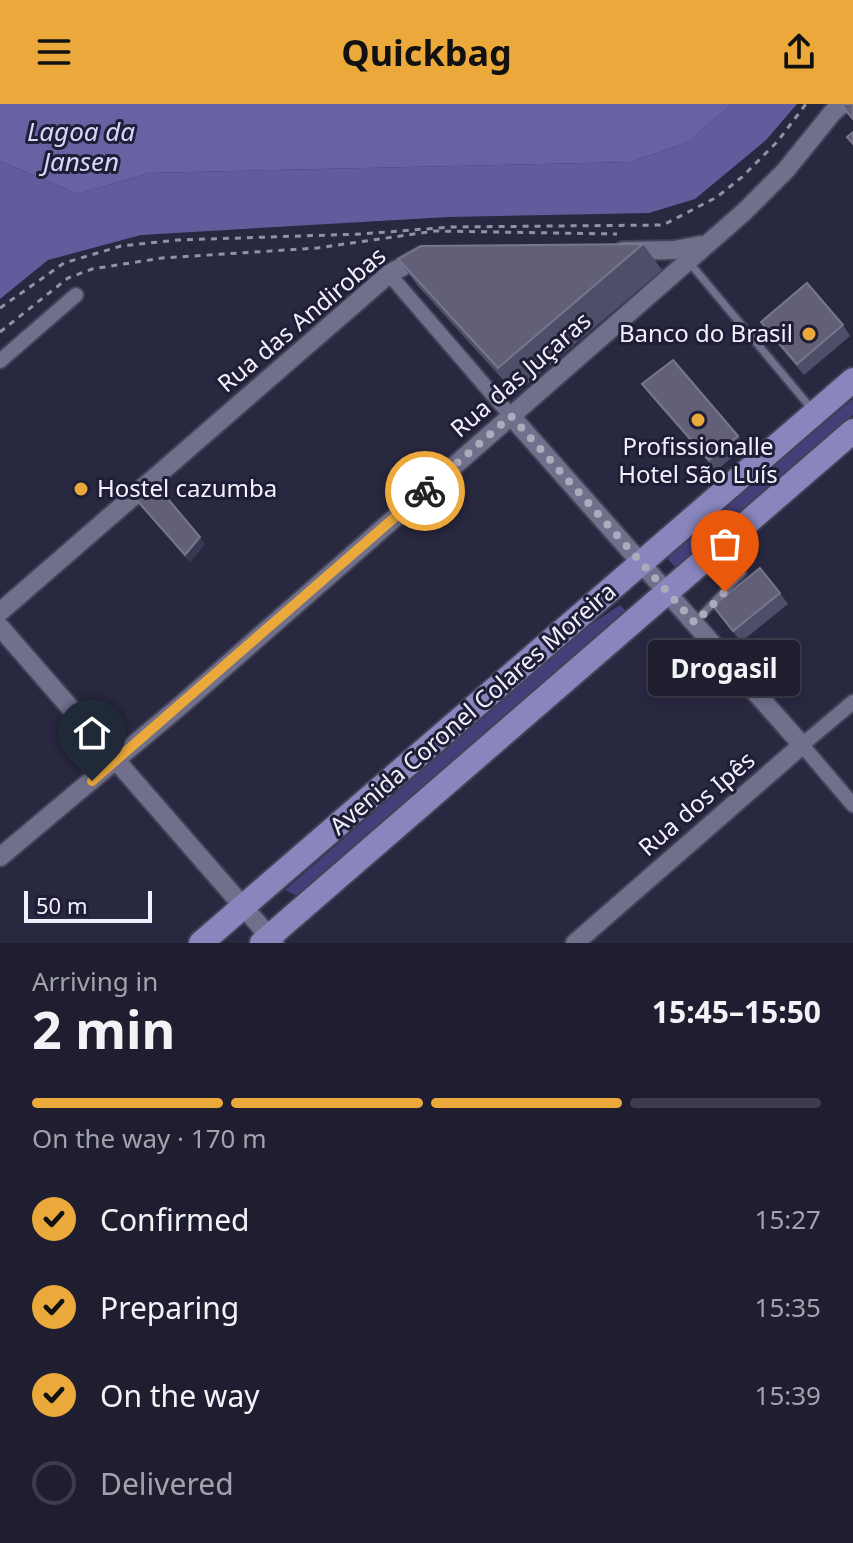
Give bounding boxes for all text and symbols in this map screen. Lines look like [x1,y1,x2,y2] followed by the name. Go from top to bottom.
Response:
[341,28,512,77] text: Quickbag
[32,30,76,74] icon: menu
[777,30,821,74] icon: share
[27,113,135,179] water label: Lagoa da Jansen
[210,239,392,399] street label: Rua das Andirobas
[443,304,597,444] street label: Rua das Juçaras
[619,316,793,349] place label: Banco do Brasil
[800,325,818,343] marker: Banco do Brasil
[689,411,707,429] marker: Profissionalle Hotel São Luís
[618,429,778,490] place label: Profissionalle Hotel São Luís
[385,451,465,531] courier
[403,469,447,513] icon: bike
[97,471,277,504] place label: Hostel cazumba
[72,480,90,498] marker: Hostel cazumba
[691,510,759,592] pin
[703,522,747,566] icon: bag
[322,574,622,841] street label: Avenida Coronel Colares Moreira
[649,640,801,696] callout: Drogasil
[671,650,777,686] text: Drogasil
[58,699,126,781] pin
[70,711,114,755] icon: home
[631,743,761,863] street label: Rua dos Ipês
[24,887,152,923] scale bar
[36,890,87,920] text: 50 m
[32,963,158,999] text: Arriving in
[652,991,821,1032] text: 15:45–15:50
[32,993,175,1064] text: 2 min
[32,1120,266,1156] text: On the way · 170 m
[32,1197,76,1241] icon: check
[100,1199,250,1240] text: Confirmed
[755,1201,821,1237] text: 15:27
[32,1285,76,1329] icon: check
[100,1287,239,1328] text: Preparing
[755,1289,821,1325] text: 15:35
[32,1373,76,1417] icon: check
[100,1375,260,1416] text: On the way
[755,1377,821,1413] text: 15:39
[100,1463,234,1504] text: Delivered

